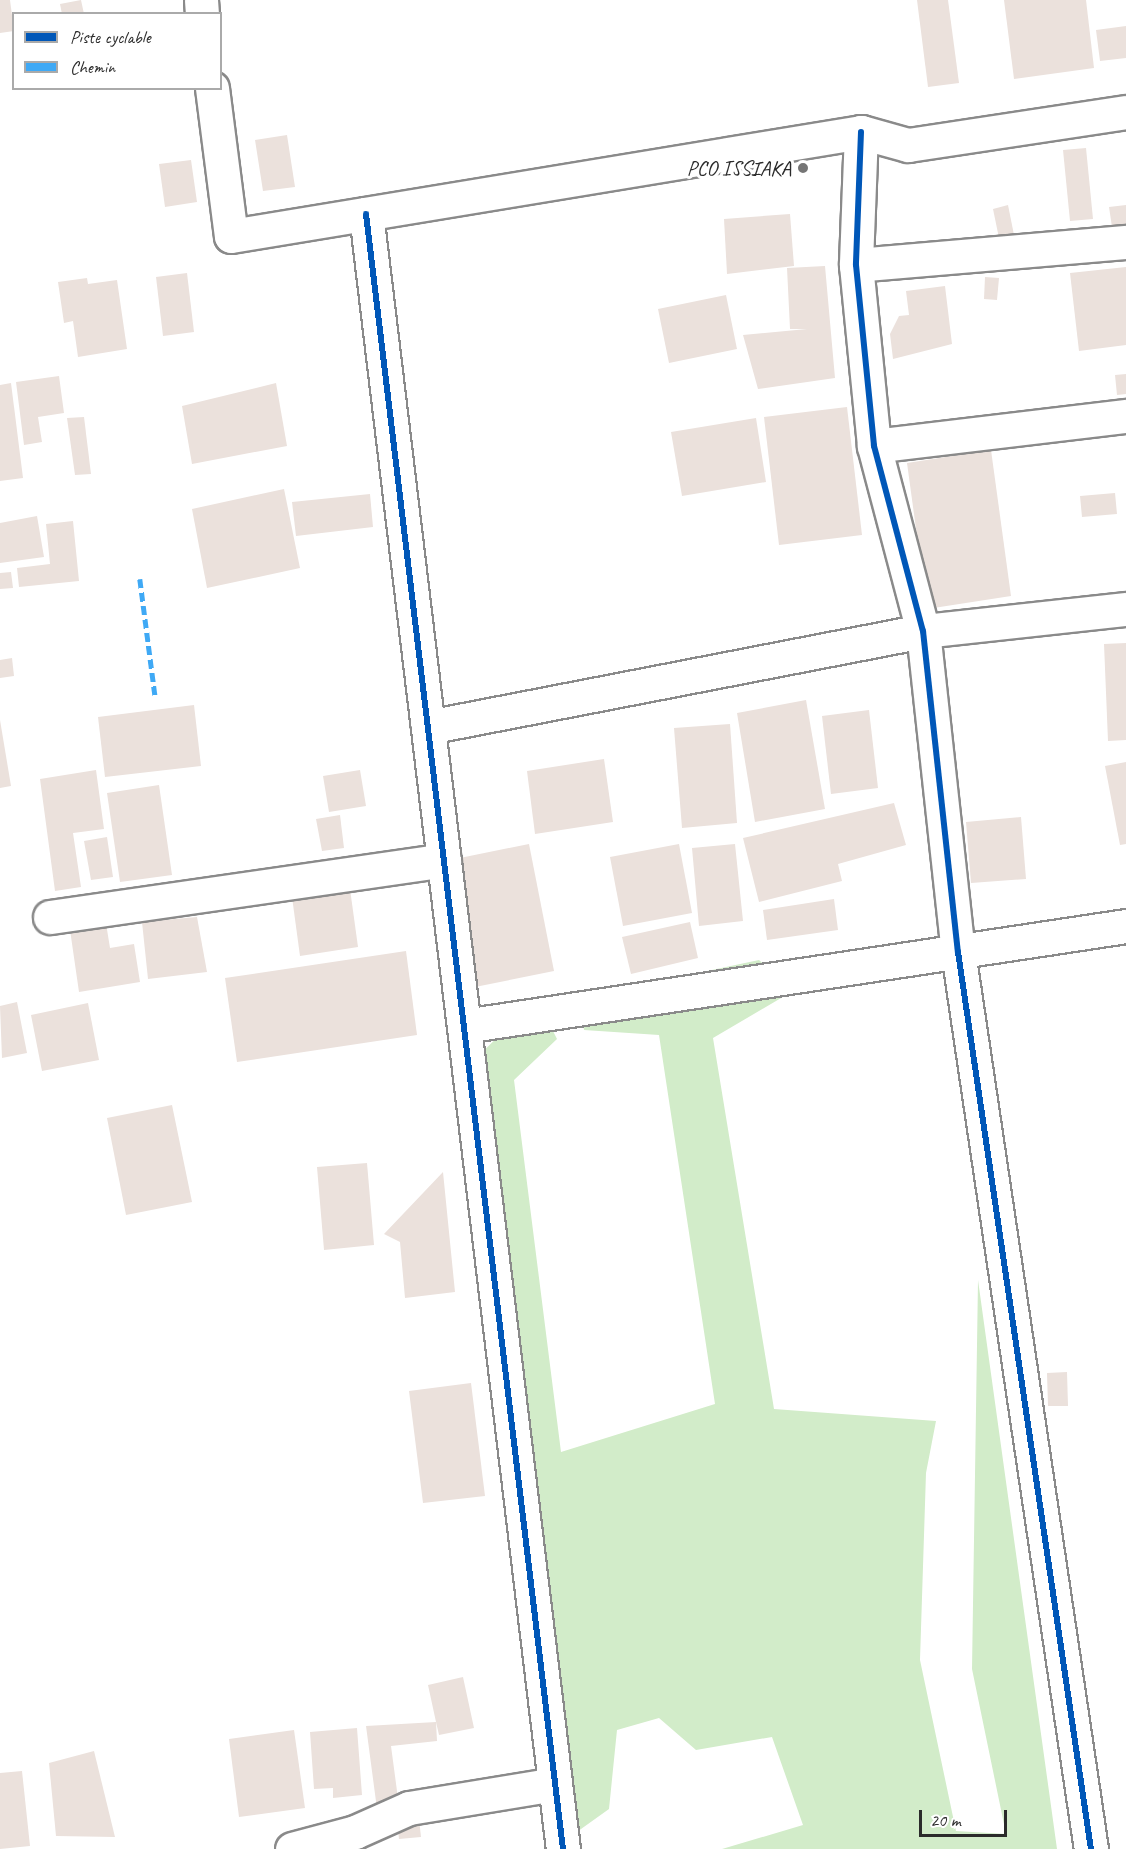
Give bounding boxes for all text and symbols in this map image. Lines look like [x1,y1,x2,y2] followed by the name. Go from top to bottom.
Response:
[12,12,222,90] legend
[70,26,151,48] text: Piste cyclable
[70,56,115,78] text: Chemin
[688,155,791,181] place label: PCO ISSIAKA
[796,161,810,175] marker: PCO ISSIAKA
[922,1798,1010,1836] scale bar
[930,1809,961,1831] text: 20 m

